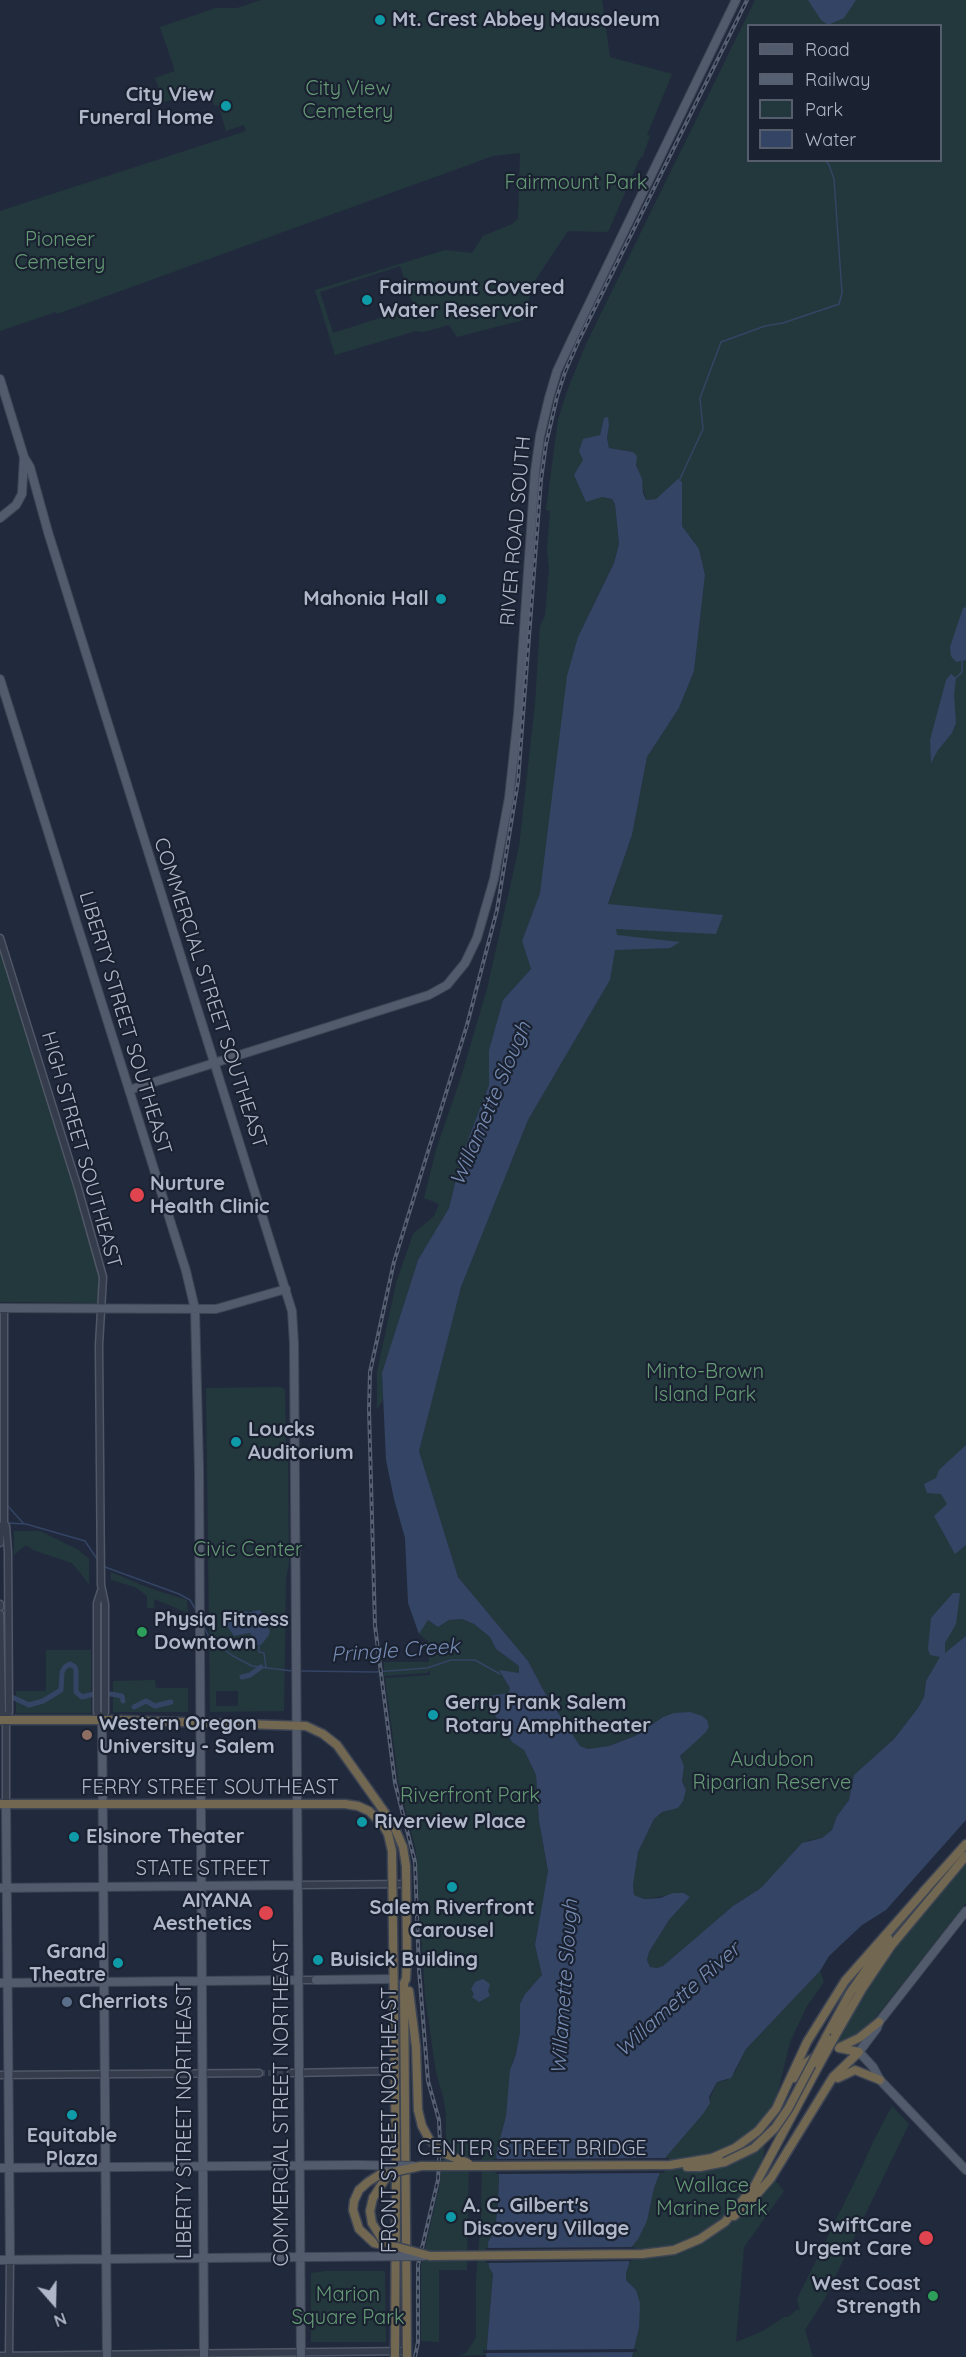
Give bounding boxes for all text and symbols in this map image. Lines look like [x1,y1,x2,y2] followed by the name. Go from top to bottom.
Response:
[392,8,660,32] place label: Mt. Crest Abbey Mausoleum
[373,13,387,27] marker: Mt. Crest Abbey Mausoleum
[747,24,942,162] legend
[805,38,850,61] text: Road
[805,68,871,91] text: Railway
[303,77,393,124] park label: City View Cemetery
[79,83,214,130] place label: City View Funeral Home
[805,98,843,121] text: Park
[219,99,233,113] marker: City View Funeral Home
[805,128,856,151] text: Water
[505,171,647,195] park label: Fairmount Park
[15,228,105,275] park label: Pioneer Cemetery
[379,276,565,323] place label: Fairmount Covered Water Reservoir
[360,293,374,307] marker: Fairmount Covered Water Reservoir
[496,435,536,627] street label: RIVER ROAD SOUTH
[303,587,429,611] place label: Mahonia Hall
[434,592,448,606] marker: Mahonia Hall
[148,835,272,1151] street label: COMMERCIAL STREET SOUTHEAST
[73,889,177,1157] street label: LIBERTY STREET SOUTHEAST
[445,1018,537,1190] water label: Willamette Slough
[36,1029,126,1271] street label: HIGH STREET SOUTHEAST
[150,1172,269,1219] place label: Nurture Health Clinic
[128,1186,146,1204] marker: Nurture Health Clinic
[646,1360,764,1407] park label: Minto-Brown Island Park
[248,1418,354,1465] place label: Loucks Auditorium
[229,1435,243,1449] marker: Loucks Auditorium
[193,1538,303,1562] park label: Civic Center
[154,1608,289,1655] place label: Physiq Fitness Downtown
[135,1625,149,1639] marker: Physiq Fitness Downtown
[330,1634,460,1668] water label: Pringle Creek
[445,1691,651,1738] place label: Gerry Frank Salem Rotary Amphitheater
[426,1708,440,1722] marker: Gerry Frank Salem Rotary Amphitheater
[99,1712,275,1759] place label: Western Oregon University - Salem
[80,1728,94,1742] marker: Western Oregon University - Salem
[693,1748,851,1795] park label: Audubon Riparian Reserve
[81,1776,339,1800] street label: FERRY STREET SOUTHEAST
[400,1784,540,1808] park label: Riverfront Park
[374,1810,526,1834] place label: Riverview Place
[355,1815,369,1829] marker: Riverview Place
[86,1825,244,1849] place label: Elsinore Theater
[67,1830,81,1844] marker: Elsinore Theater
[136,1857,270,1881] street label: STATE STREET
[445,1880,459,1894] marker: Salem Riverfront Carousel
[153,1889,252,1936] place label: AIYANA Aesthetics
[369,1896,535,1943] place label: Salem Riverfront Carousel
[546,1898,584,2076] water label: Willamette Slough
[257,1904,275,1922] marker: AIYANA Aesthetics
[610,1937,746,2063] water label: Willamette River
[270,1939,294,2267] street label: COMMERCIAL STREET NORTHEAST
[29,1940,106,1987] place label: Grand Theatre
[330,1948,478,1972] place label: Buisick Building
[311,1953,325,1967] marker: Buisick Building
[111,1956,125,1970] marker: Grand Theatre
[173,1983,197,2259] street label: LIBERTY STREET NORTHEAST
[378,1987,402,2253] street label: FRONT STREET NORTHEAST
[79,1990,168,2014] place label: Cherriots
[60,1995,74,2009] marker: Cherriots
[65,2108,79,2122] marker: Equitable Plaza
[27,2124,117,2171] place label: Equitable Plaza
[417,2137,647,2161] street label: CENTER STREET BRIDGE
[656,2174,768,2221] park label: Wallace Marine Park
[463,2194,629,2241] place label: A. C. Gilbert's Discovery Village
[444,2210,458,2224] marker: A. C. Gilbert's Discovery Village
[795,2214,912,2261] place label: SwiftCare Urgent Care
[917,2229,935,2247] marker: SwiftCare Urgent Care
[812,2272,921,2319] place label: West Coast Strength
[24,2273,84,2333] north arrow
[291,2283,405,2330] park label: Marion Square Park
[926,2289,940,2303] marker: West Coast Strength
[51,2309,69,2331] text: N

